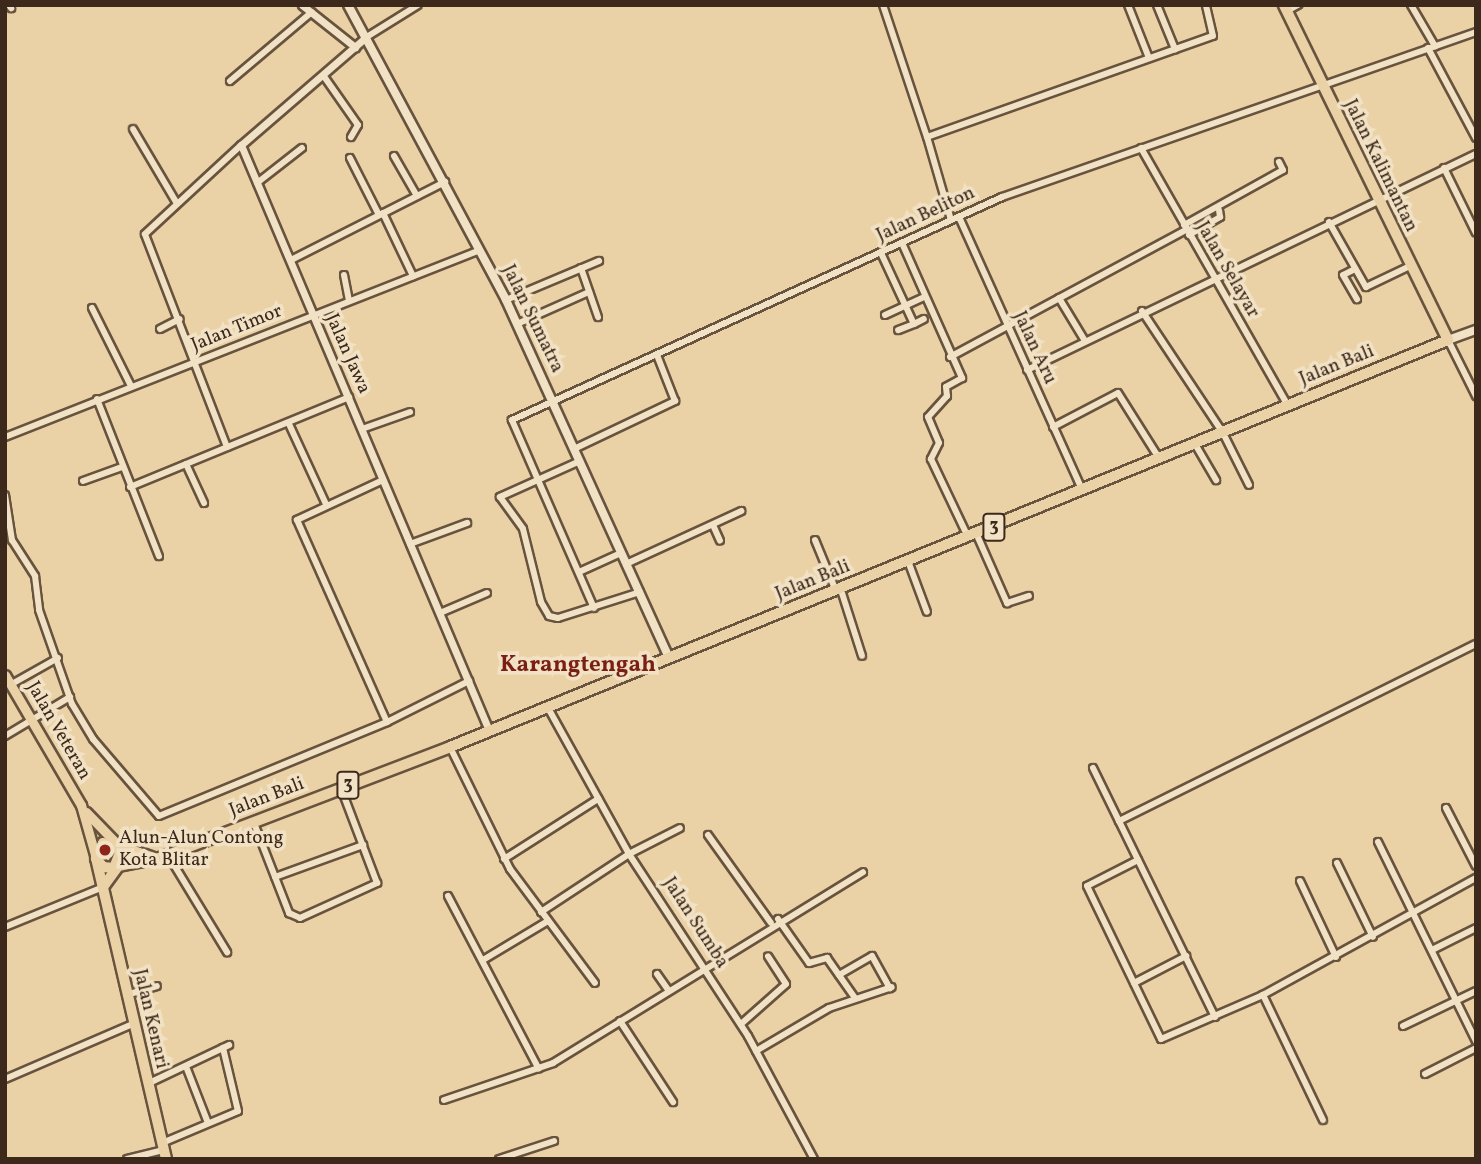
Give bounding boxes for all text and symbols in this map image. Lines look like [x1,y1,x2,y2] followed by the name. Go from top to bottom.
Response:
[1338,96,1422,236] street label: Jalan Kalimantan
[873,182,979,248] street label: Jalan Beliton
[1190,218,1264,322] street label: Jalan Selayar
[496,261,568,377] street label: Jalan Sumatra
[188,300,286,358] street label: Jalan Timor
[1007,308,1061,388] street label: Jalan Aru
[319,310,375,398] street label: Jalan Jawa
[1296,341,1378,391] street label: Jalan Bali
[982,512,1006,542] road number: 3
[772,556,854,606] street label: Jalan Bali
[500,651,656,679] district label: Karangtengah
[21,677,95,785] street label: Jalan Veteran
[336,770,360,800] road number: 3
[226,773,308,823] street label: Jalan Bali
[119,828,283,872] place label: Alun-Alun Contong Kota Blitar
[97,842,113,858] marker: Alun-Alun Contong Kota Blitar
[657,873,733,973] street label: Jalan Sumba
[127,967,173,1071] street label: Jalan Kenari

